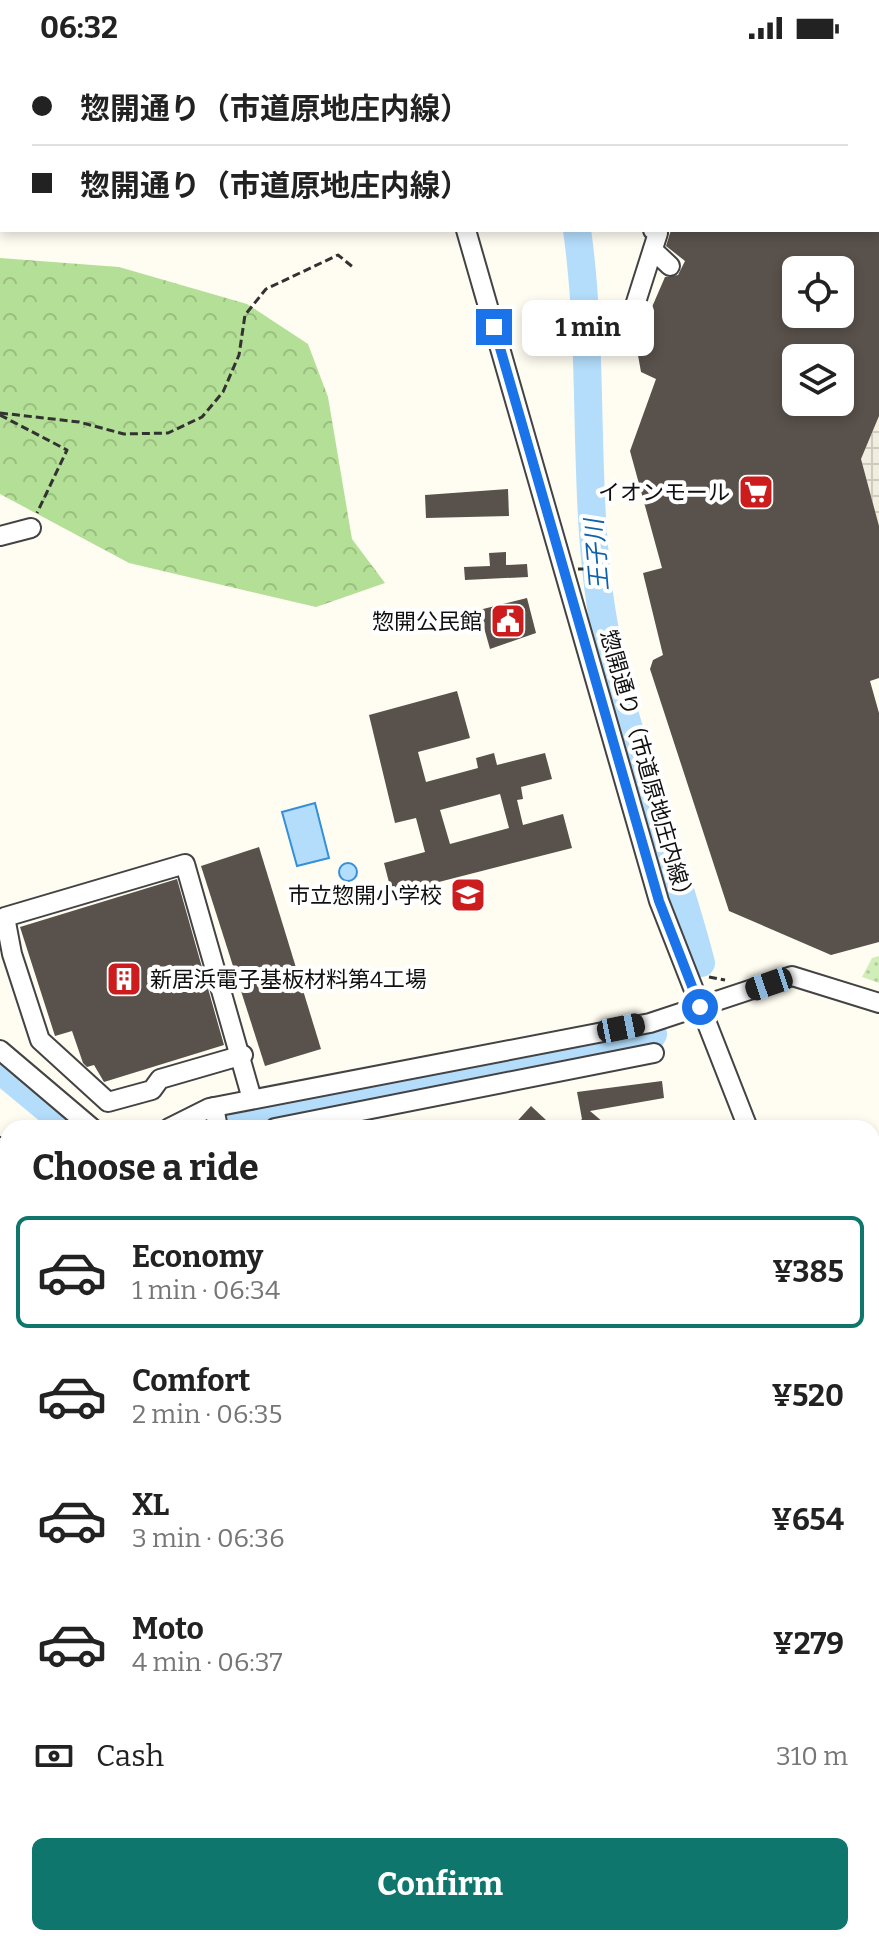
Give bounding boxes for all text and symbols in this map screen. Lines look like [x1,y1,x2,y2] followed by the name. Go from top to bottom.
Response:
[40,10,118,46] text: 06:32
[80,91,470,127] text: 惣開通り（市道原地庄内線）
[80,168,470,204] text: 惣開通り（市道原地庄内線）
[782,256,854,416] map controls
[782,256,854,328] button: locate
[522,299,654,355] callout: 1 min
[476,309,512,345] route end
[555,312,621,343] text: 1 min
[782,344,854,416] button: layers
[737,473,775,511] supermarket icon: イオンモール
[598,479,730,506] place label: イオンモール
[580,515,614,592] water label: 王子川
[489,602,527,640] public building icon: 惣開公民館
[372,608,482,635] place label: 惣開公民館
[595,627,699,909] street label: 惣開通り（市道原地庄内線）
[449,876,487,914] school or university icon: 市立惣開小学校
[288,882,442,909] place label: 市立惣開小学校
[105,960,143,998] building icon: 新居浜電子基板材料第4工場
[742,965,796,1003] car
[150,966,427,993] place label: 新居浜電子基板材料第4工場
[682,989,718,1025] route start
[595,1012,647,1044] car
[32,1146,259,1190] text: Choose a ride
[36,1236,108,1308] icon: car
[132,1239,263,1275] text: Economy
[772,1254,844,1290] text: ¥385
[132,1275,280,1306] text: 1 min · 06:34
[36,1360,108,1432] icon: car
[132,1363,250,1399] text: Comfort
[772,1378,844,1414] text: ¥520
[132,1399,282,1430] text: 2 min · 06:35
[36,1484,108,1556] icon: car
[132,1487,169,1523] text: XL
[771,1502,844,1538] text: ¥654
[132,1523,284,1554] text: 3 min · 06:36
[36,1608,108,1680] icon: car
[132,1611,204,1647] text: Moto
[773,1626,844,1662] text: ¥279
[132,1647,283,1678] text: 4 min · 06:37
[32,1734,76,1778] icon: cash
[96,1738,164,1774] text: Cash
[776,1741,848,1772] text: 310 m
[32,1838,848,1930] button: Confirm

